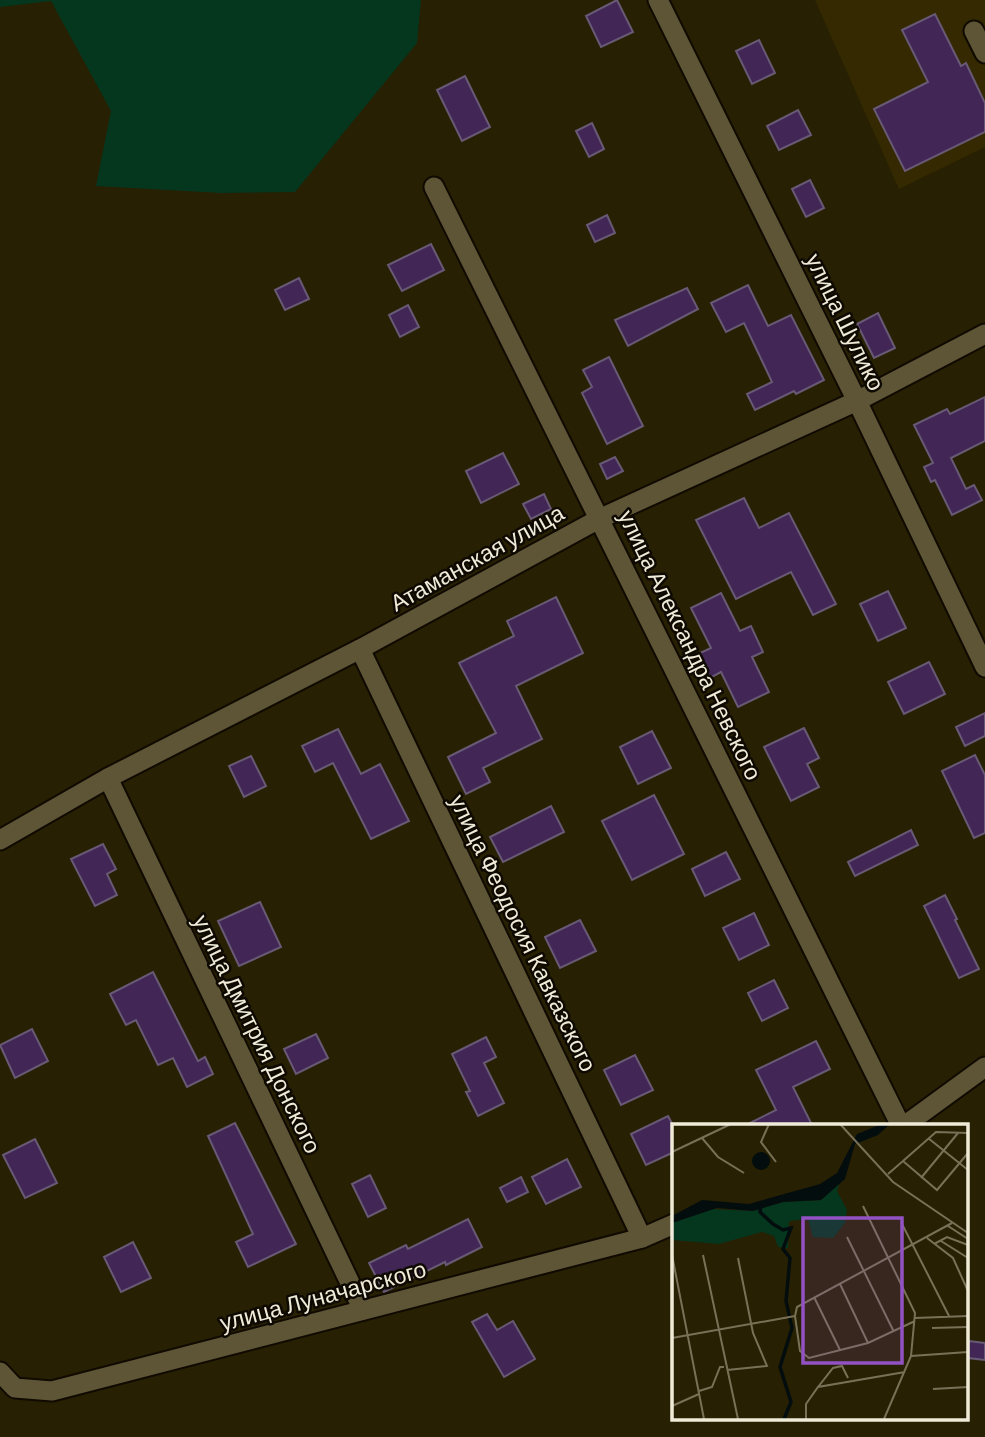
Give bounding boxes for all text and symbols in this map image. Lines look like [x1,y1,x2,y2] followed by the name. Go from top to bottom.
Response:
[801,248,891,395] street label: улица Шулико
[385,498,568,616] street label: Атаманская улица
[613,505,769,784] street label: улица Александра Невского
[444,789,603,1076] street label: улица Феодосия Кавказского
[188,910,328,1157] street label: улица Дмитрия Донского
[672,1124,968,1420] inset map
[216,1254,429,1336] street label: улица Луначарского

